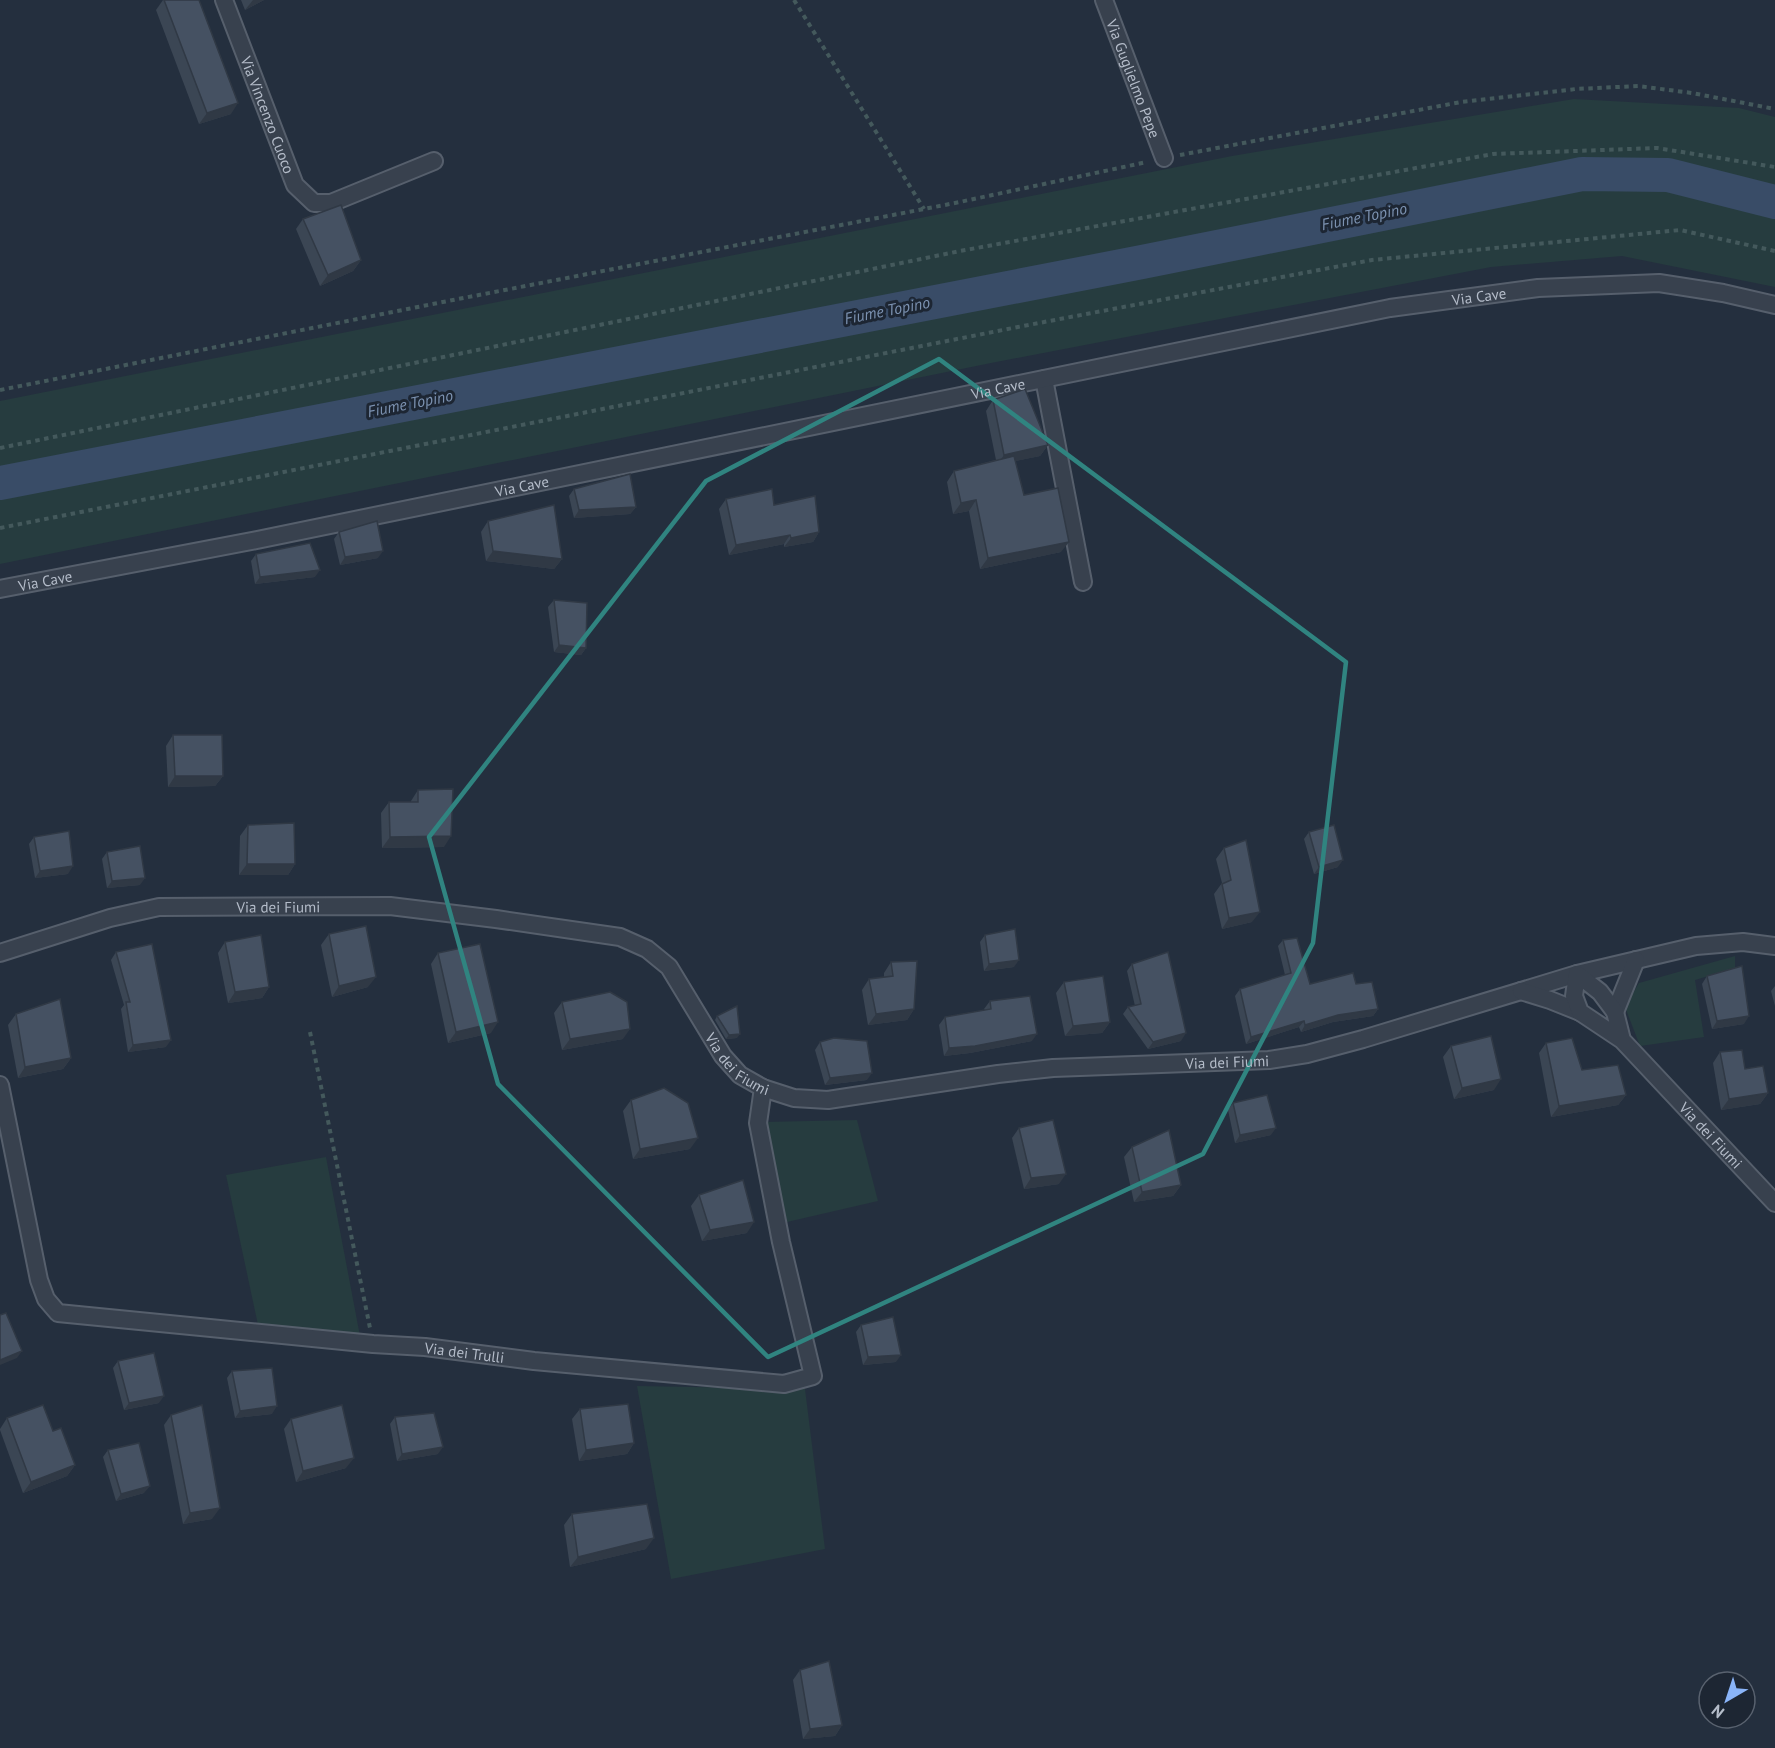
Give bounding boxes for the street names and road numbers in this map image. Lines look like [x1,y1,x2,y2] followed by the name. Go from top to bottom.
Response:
[1102,16,1165,140] street label: Via Guglielmo Pepe
[237,53,299,176] street label: Via Vincenzo Cuoco
[1450,283,1507,309] street label: Via Cave
[968,373,1027,403] street label: Via Cave
[492,471,550,501] street label: Via Cave
[16,566,74,595] street label: Via Cave
[235,897,320,916] street label: Via dei Fiumi
[701,1028,772,1099] street label: Via dei Fiumi
[1184,1051,1269,1073] street label: Via dei Fiumi
[1675,1097,1747,1172] street label: Via dei Fiumi
[423,1337,505,1367] street label: Via dei Trulli

